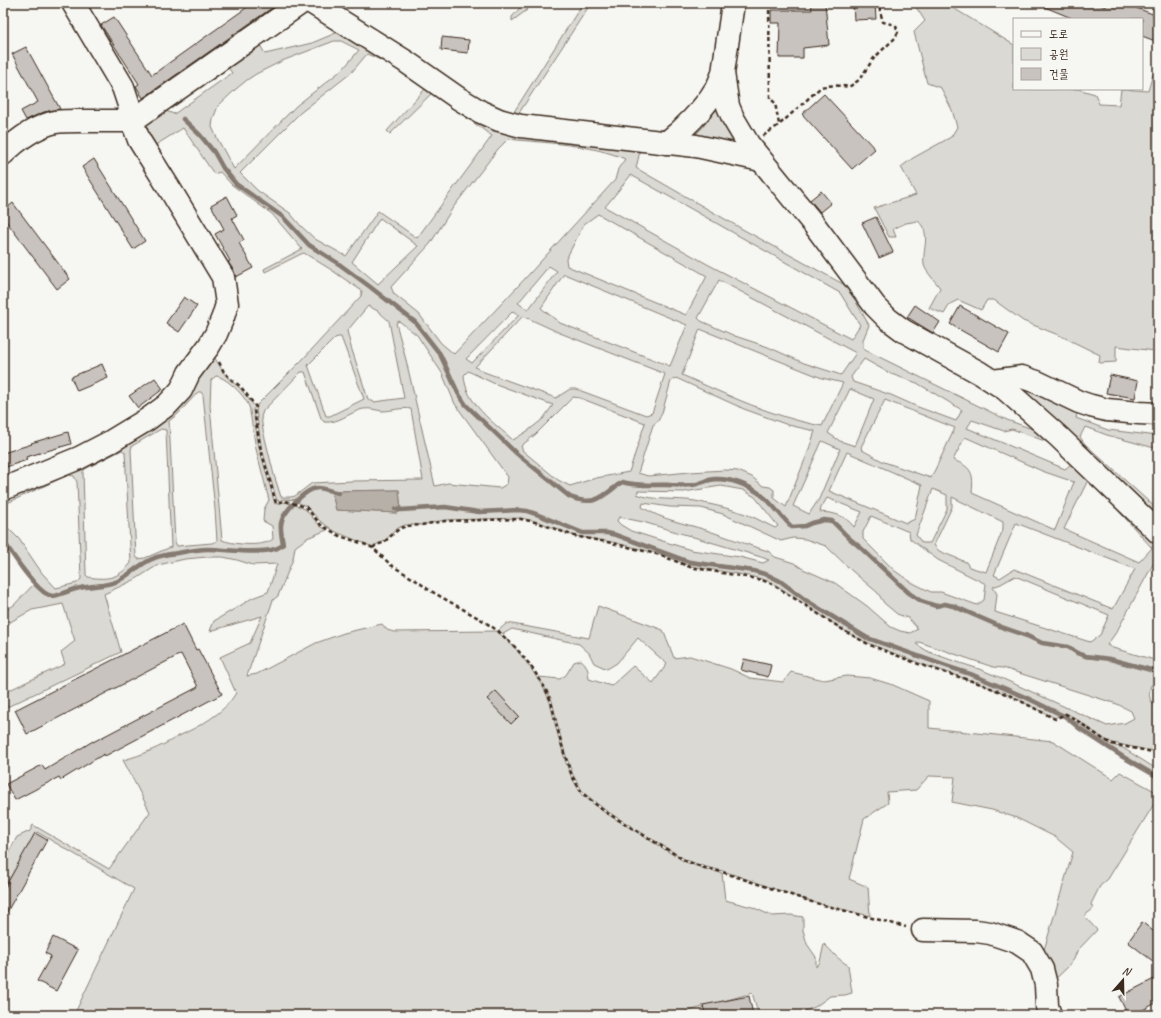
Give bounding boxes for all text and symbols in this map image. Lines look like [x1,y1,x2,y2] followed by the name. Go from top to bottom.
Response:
[1013,18,1143,90] legend
[1049,26,1068,42] text: 도로
[1049,46,1068,62] text: 공원
[1049,66,1069,82] text: 건물
[1103,960,1143,1000] north arrow
[1121,963,1134,979] text: N

